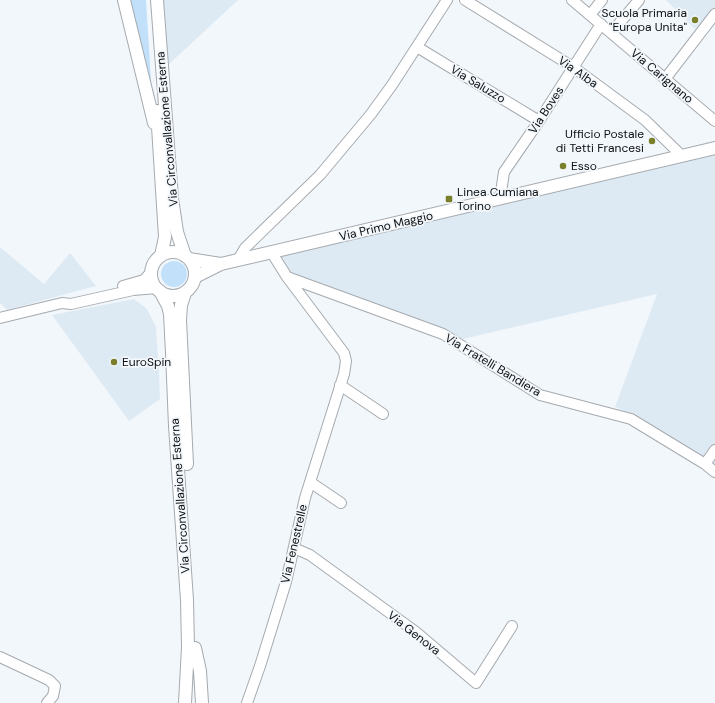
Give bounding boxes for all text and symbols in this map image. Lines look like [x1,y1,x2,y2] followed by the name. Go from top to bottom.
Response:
[601,5,688,35] place label: Scuola Primaria "Europa Unita"
[690,15,700,25] marker: Scuola Primaria "Europa Unita"
[627,45,697,107] street label: Via Carignano
[152,51,182,207] street label: Via Circonvallazione Esterna
[555,52,601,92] street label: Via Alba
[447,61,509,107] street label: Via Saluzzo
[525,83,567,137] street label: Via Boves
[556,126,644,156] place label: Ufficio Postale di Tetti Francesi
[647,136,657,146] marker: Ufficio Postale di Tetti Francesi
[571,158,597,174] place label: Esso
[558,161,568,171] marker: Esso
[457,184,539,214] place label: Linea Cumiana Torino
[444,194,454,204] marker: Linea Cumiana Torino
[337,207,435,245] street label: Via Primo Maggio
[442,330,544,400] street label: Via Fratelli Bandiera
[122,354,171,370] place label: EuroSpin
[109,357,119,367] marker: EuroSpin
[167,418,193,574] street label: Via Circonvallazione Esterna
[277,503,311,585] street label: Via Fenestrelle
[384,607,444,659] street label: Via Genova

